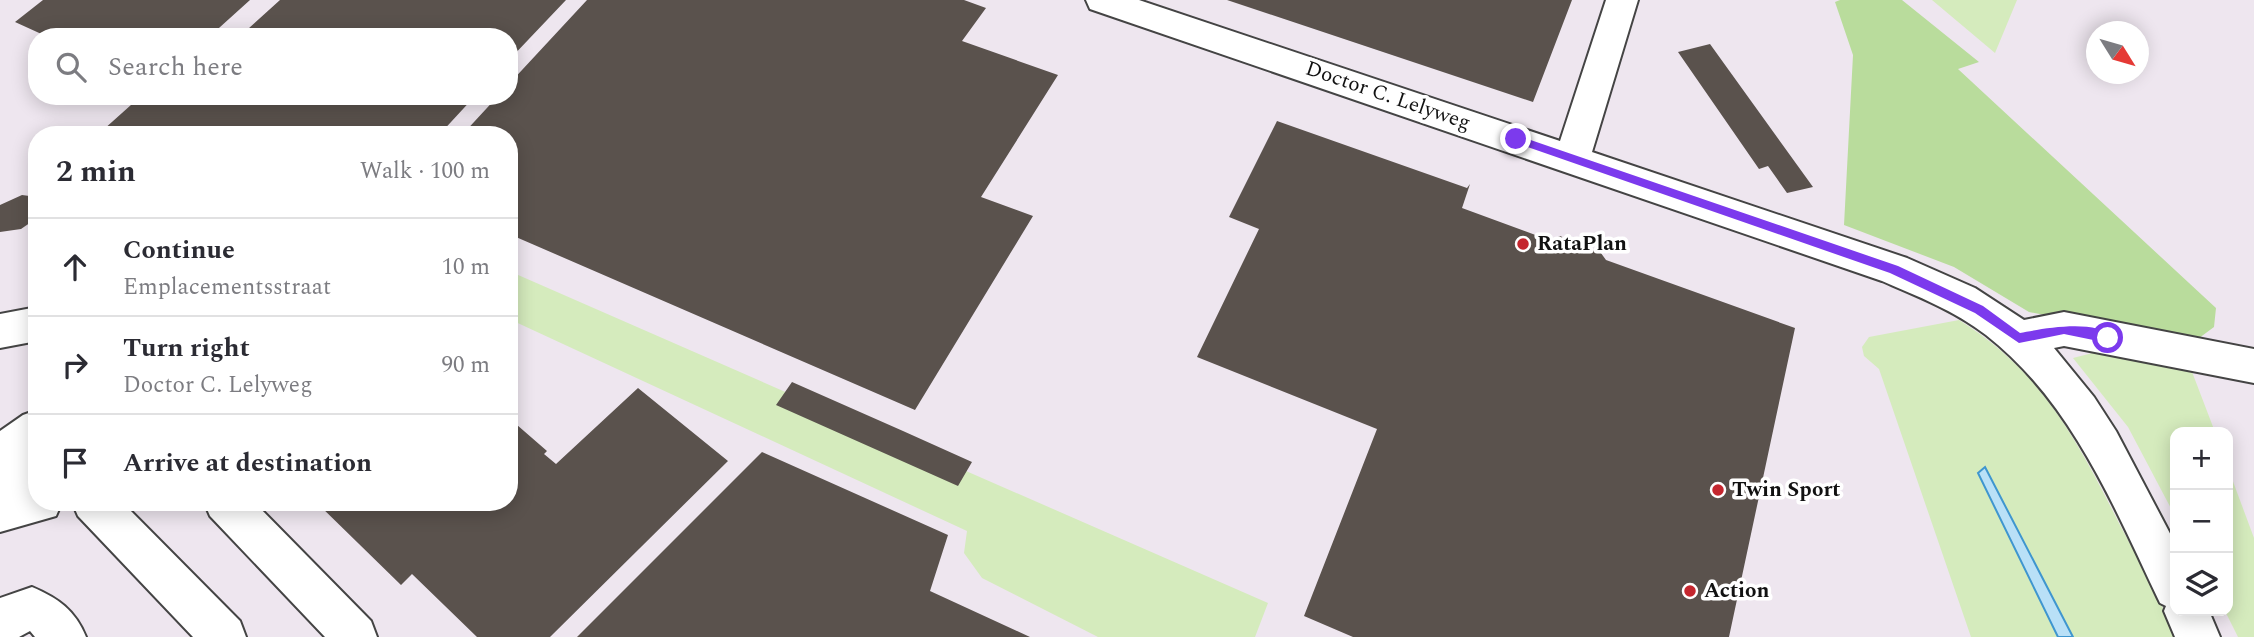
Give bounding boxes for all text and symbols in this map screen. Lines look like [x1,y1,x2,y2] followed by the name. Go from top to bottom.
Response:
[2086,21,2149,84] north arrow
[28,28,518,105] search box
[108,47,243,87] text: Search here
[52,48,90,86] icon: search
[1301,53,1475,139] street label: Doctor C. Lelyweg
[1500,123,1531,154] route end
[56,149,136,195] text: 2 min
[360,154,490,189] text: Walk · 100 m
[1537,228,1627,260] place label: RataPlan
[123,230,235,270] text: Continue
[1515,236,1531,252] marker: RataPlan
[56,248,94,286] icon: ahead
[441,250,490,285] text: 10 m
[123,270,331,305] text: Emplacementsstraat
[2092,322,2123,353] route start
[123,328,250,368] text: Turn right
[56,346,94,384] icon: right
[441,348,490,383] text: 90 m
[123,368,313,403] text: Doctor C. Lelyweg
[2170,427,2233,616] map controls
[2170,427,2233,490] button: +
[123,443,372,483] text: Arrive at destination
[56,444,94,482] icon: arrive
[1732,474,1840,506] place label: Twin Sport
[1710,482,1726,498] marker: Twin Sport
[2170,490,2233,553] button: −
[2170,553,2233,616] button: layers
[1704,575,1770,607] place label: Action
[1682,583,1698,599] marker: Action

